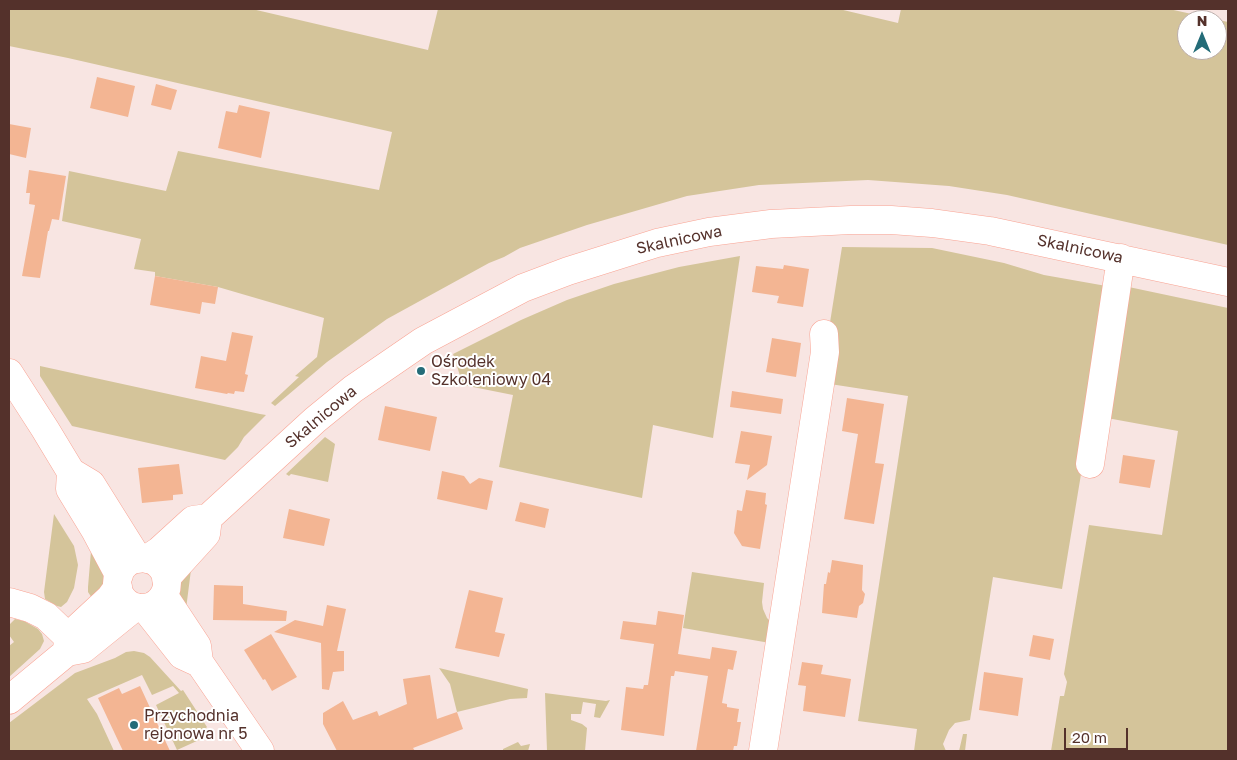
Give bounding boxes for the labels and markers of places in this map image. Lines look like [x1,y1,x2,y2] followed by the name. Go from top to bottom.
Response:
[431,352,551,390] place label: Ośrodek Szkoleniowy 04
[415,365,427,377] marker: Ośrodek Szkoleniowy 04
[144,706,248,744] place label: Przychodnia rejonowa nr 5
[128,719,140,731] marker: Przychodnia rejonowa nr 5

